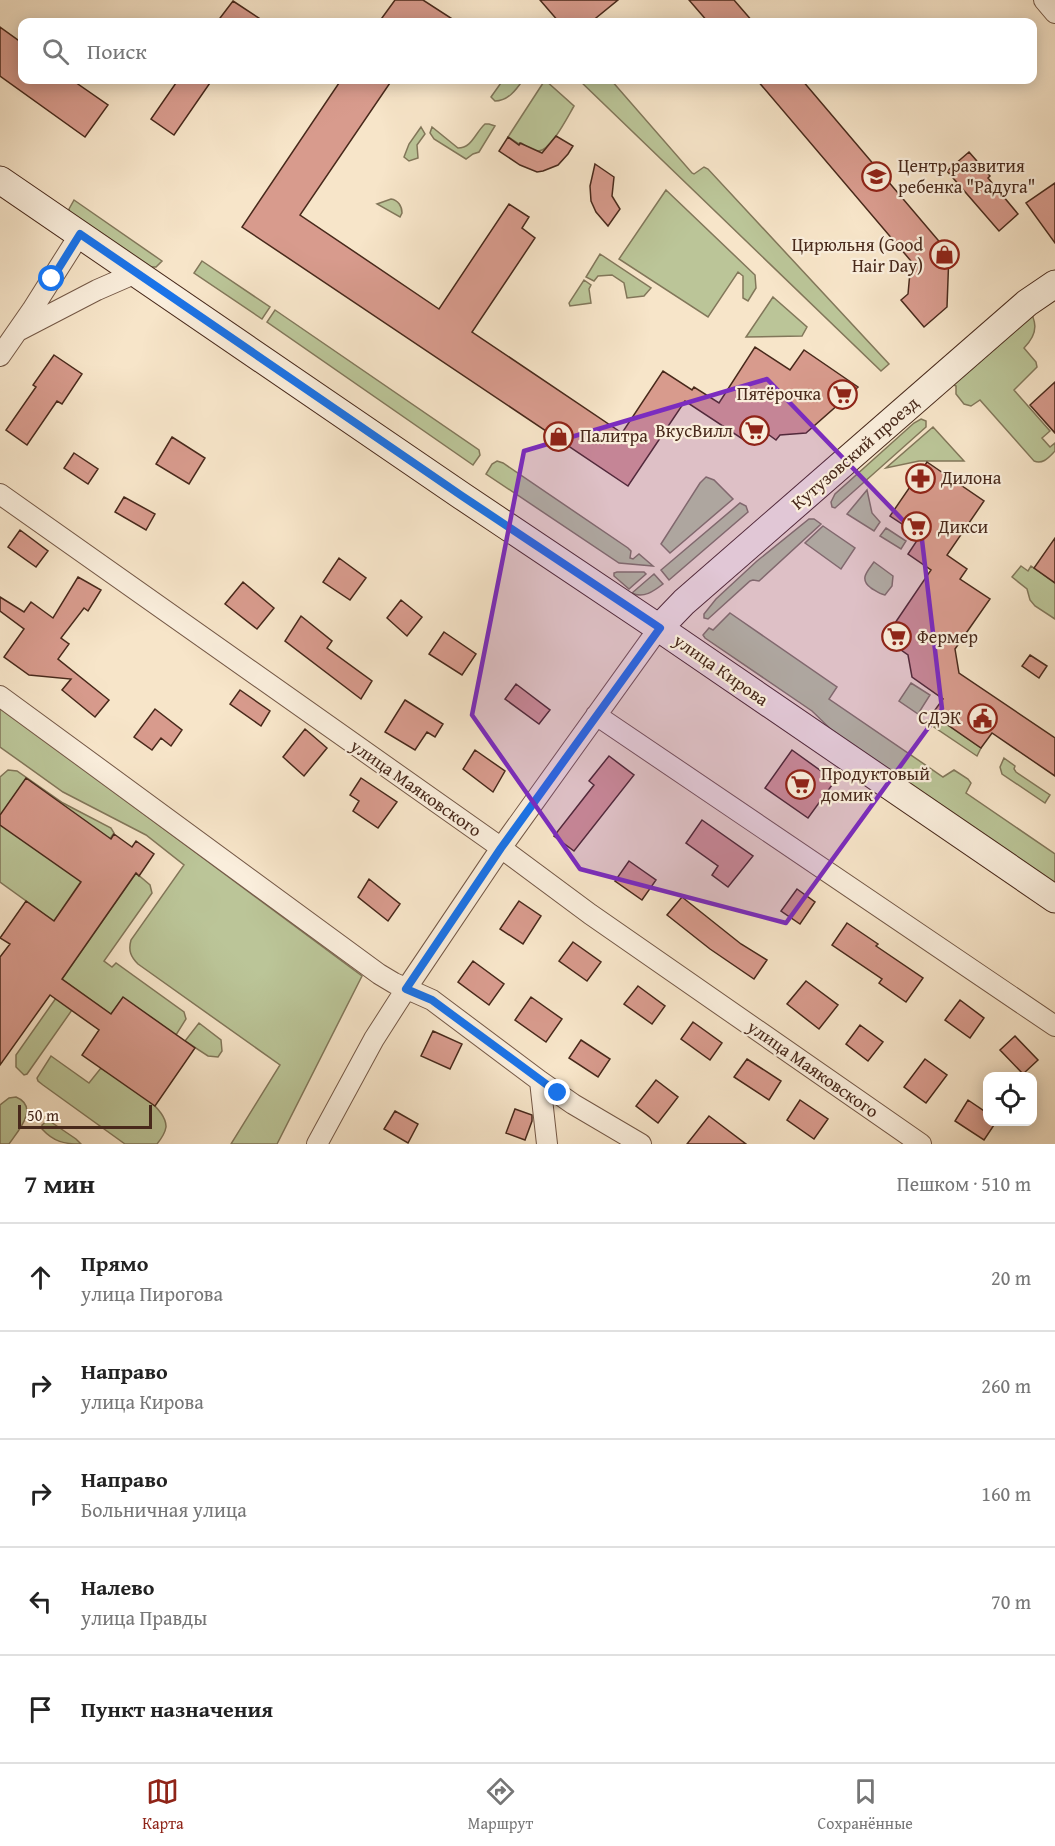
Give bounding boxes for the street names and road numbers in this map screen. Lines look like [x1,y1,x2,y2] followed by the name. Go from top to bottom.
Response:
[785,389,925,516] street label: Кутузовский проезд
[667,626,775,713] street label: улица Кирова
[344,731,488,843] street label: улица Маяковского
[741,1012,885,1124] street label: улица Маяковского

